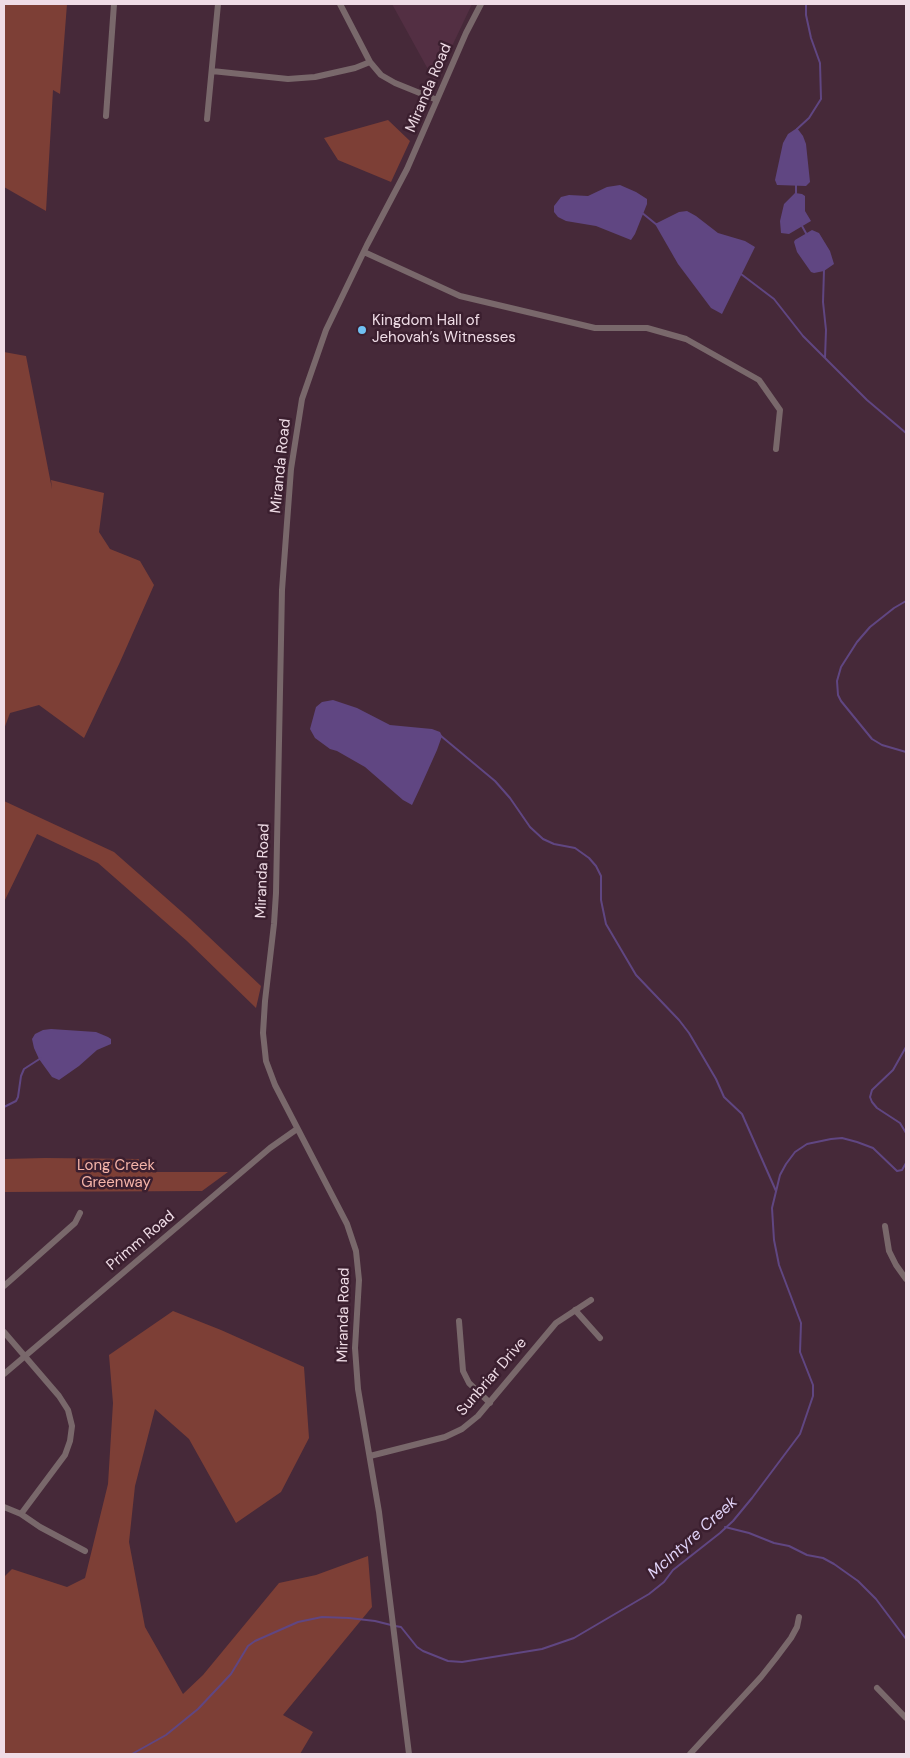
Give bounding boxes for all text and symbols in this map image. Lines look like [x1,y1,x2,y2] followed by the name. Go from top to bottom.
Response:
[402,41,456,135] street label: Miranda Road
[372,312,516,347] place label: Kingdom Hall of Jehovah’s Witnesses
[356,324,368,336] marker: Kingdom Hall of Jehovah’s Witnesses
[267,418,295,514] street label: Miranda Road
[252,823,274,919] street label: Miranda Road
[77,1157,155,1192] park label: Long Creek Greenway
[103,1207,179,1275] street label: Primm Road
[334,1267,354,1363] street label: Miranda Road
[453,1334,531,1420] street label: Sunbriar Drive
[644,1493,742,1583] water label: McIntyre Creek

